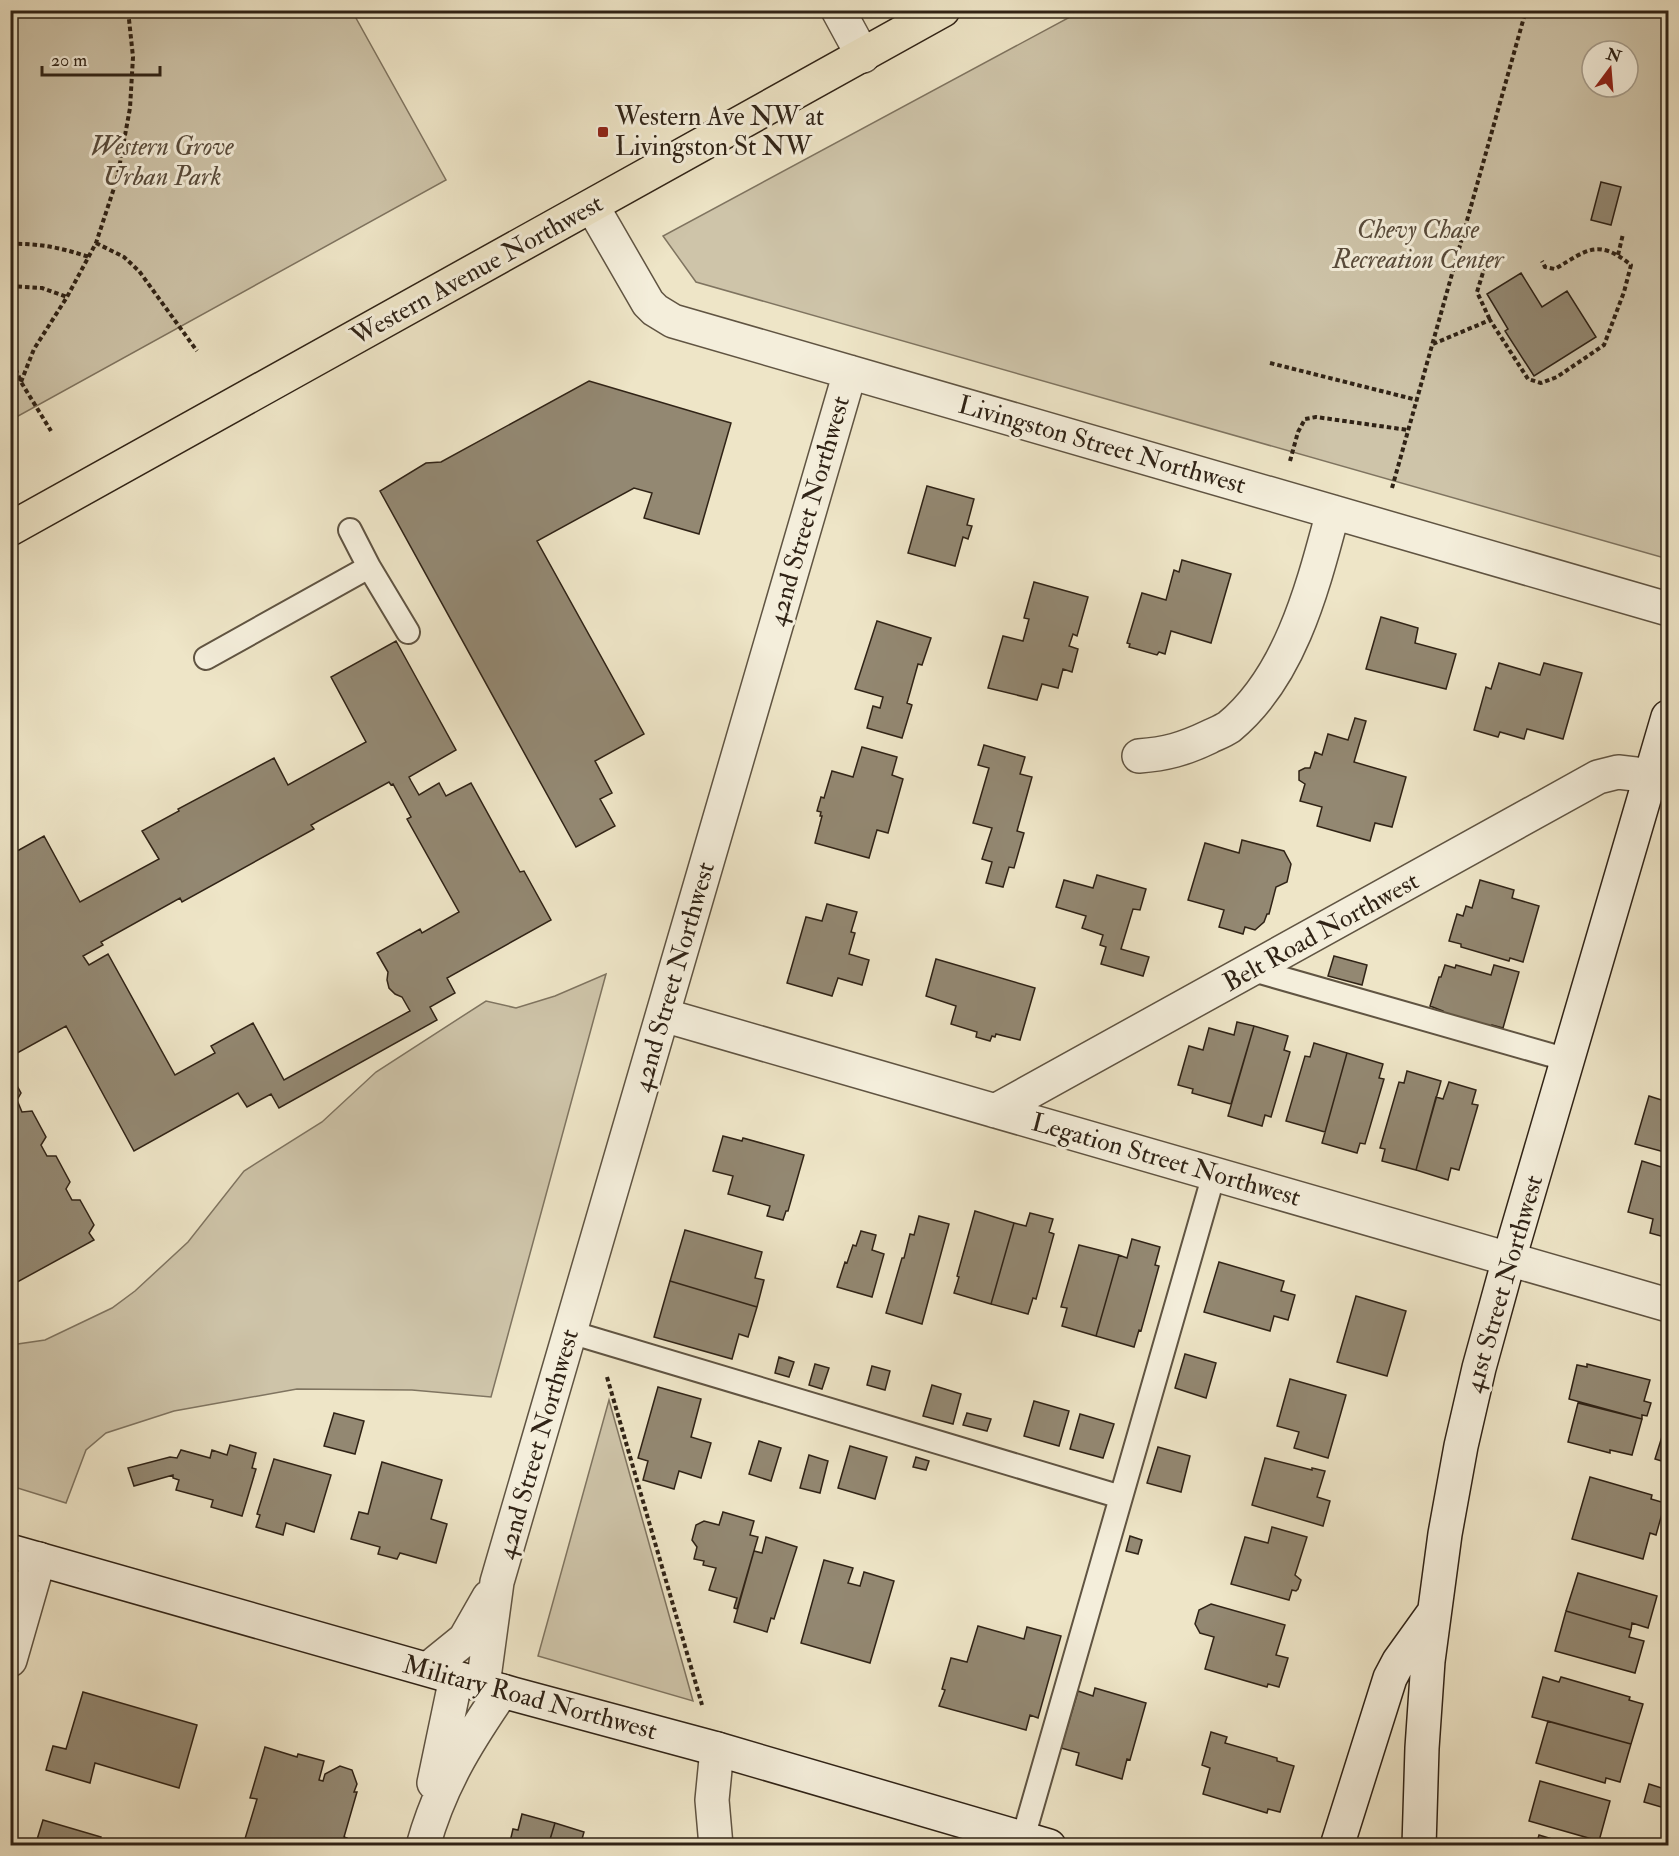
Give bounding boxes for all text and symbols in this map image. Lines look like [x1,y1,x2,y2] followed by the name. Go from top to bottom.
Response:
[42,39,160,77] scale bar
[1580,39,1640,99] north arrow
[1603,44,1624,67] text: N
[51,49,87,72] text: 20 m
[614,101,824,163] place label: Western Ave NW at Livingston St NW
[596,125,610,139] marker: Western Ave NW at Livingston St NW
[90,131,234,193] park label: Western Grove Urban Park
[345,187,609,353] street label: Western Avenue Northwest
[1331,214,1505,276] park label: Chevy Chase Recreation Center
[955,389,1249,501] street label: Livingston Street Northwest
[761,392,857,630] street label: 42nd Street Northwest
[626,858,722,1096] street label: 42nd Street Northwest
[1218,865,1424,999] street label: Belt Road Northwest
[1028,1106,1304,1214] street label: Legation Street Northwest
[1458,1171,1550,1397] street label: 41st Street Northwest
[490,1325,586,1563] street label: 42nd Street Northwest
[399,1649,661,1747] street label: Military Road Northwest

